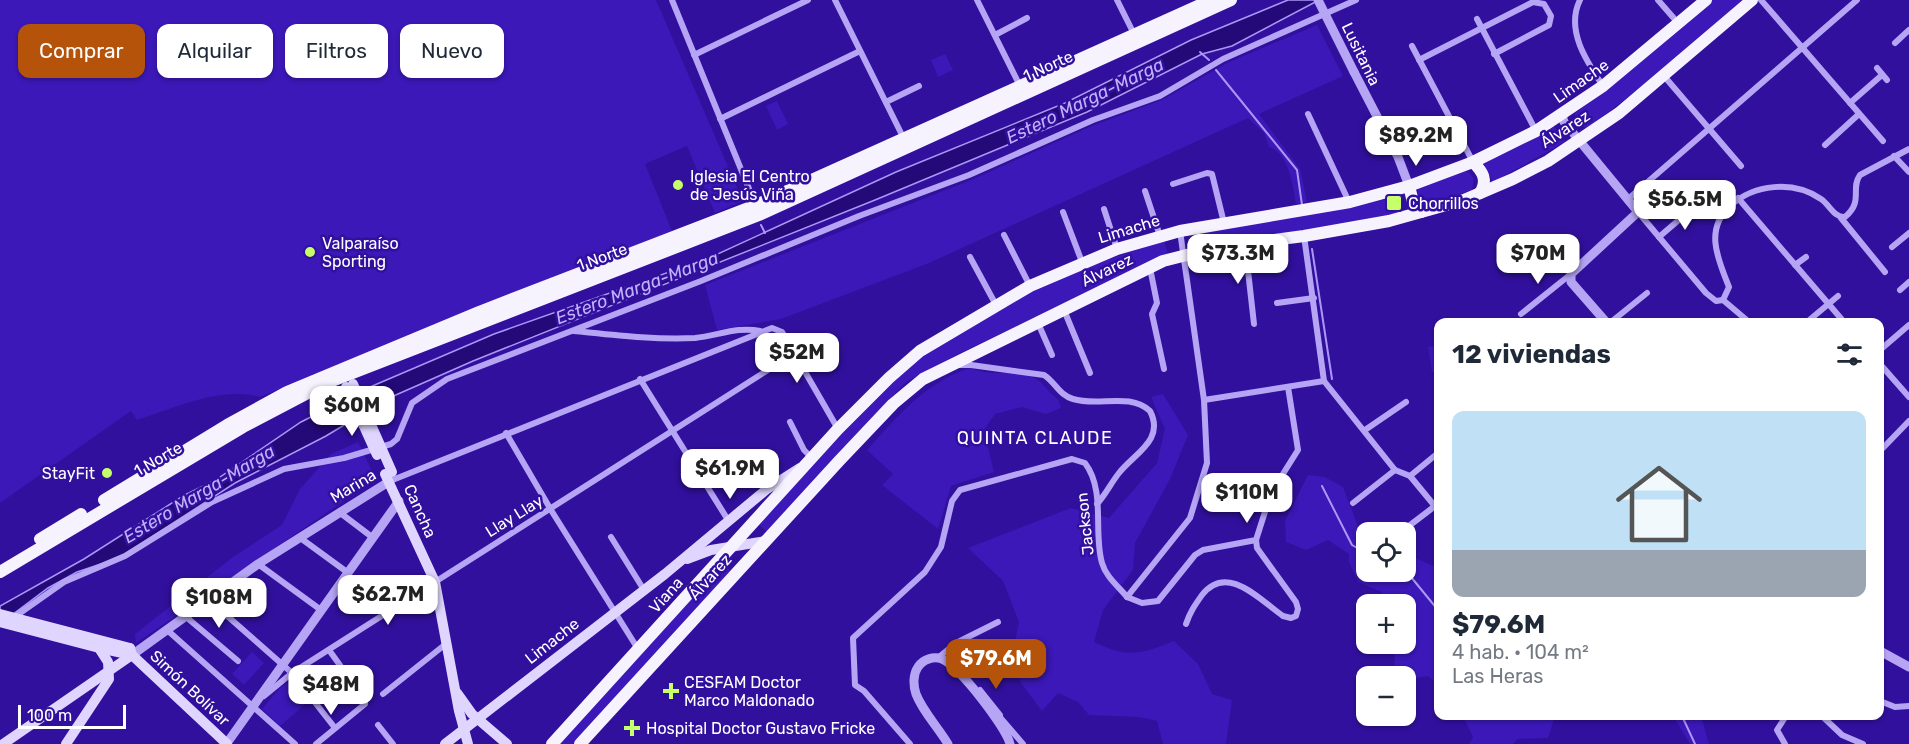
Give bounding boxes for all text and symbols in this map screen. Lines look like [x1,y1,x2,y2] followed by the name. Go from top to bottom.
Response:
[1338,19,1384,89] street label: Lusitania
[18,24,145,78] chip: Comprar
[157,24,273,78] chip: Alquilar
[285,24,388,78] chip: Filtros
[400,24,504,78] chip: Nuevo
[1020,47,1076,85] street label: 1 Norte
[1002,53,1168,149] water label: Estero Marga-Marga
[1550,55,1612,107] street label: Limache
[1537,106,1593,152] street label: Álvarez
[1367,116,1465,167] pin: $89.2M
[1379,123,1453,147] text: $89.2M
[690,167,810,204] place label: Iglesia El Centro de Jesús Viña
[671,178,685,192] marker: Iglesia El Centro de Jesús Viña
[1636,180,1734,231] pin: $56.5M
[1648,187,1722,211] text: $56.5M
[1385,194,1403,212] marker: Chorrillos
[1408,194,1479,213] place label: Chorrillos
[1096,211,1162,247] street label: Limache
[322,234,399,271] place label: Valparaíso Sporting
[1189,234,1287,285] pin: $73.3M
[1502,234,1574,285] pin: $70M
[574,239,630,275] street label: 1 Norte
[1201,241,1275,265] text: $73.3M
[1511,241,1565,265] text: $70M
[303,245,317,259] marker: Valparaíso Sporting
[552,247,722,329] water label: Estero Marga-Marga
[1078,249,1136,291] street label: Álvarez
[761,333,833,384] pin: $52M
[1833,338,1866,371] icon: filters
[1452,339,1611,370] text: 12 viviendas
[769,340,825,364] text: $52M
[316,386,388,437] pin: $60M
[324,393,380,417] text: $60M
[957,427,1113,449] district label: QUINTA CLAUDE
[131,438,185,480] street label: 1 Norte
[119,440,279,548] water label: Estero Marga-Marga
[681,449,779,500] pin: $61.9M
[1605,450,1713,558] icon: home
[695,456,765,480] text: $61.9M
[42,464,95,483] place label: StayFit
[327,465,379,507] street label: Marina
[100,466,114,480] marker: StayFit
[1205,473,1289,524] pin: $110M
[1215,480,1279,504] text: $110M
[400,481,440,541] street label: Cancha
[482,491,546,541] street label: Llay Llay
[1072,492,1098,556] street label: Jackson
[1356,522,1416,726] map controls
[1356,522,1416,582] button: locate
[685,550,735,604] street label: Álvarez
[645,573,687,617] street label: Viana
[339,575,437,626] pin: $62.7M
[177,578,261,629] pin: $108M
[352,582,424,606] text: $62.7M
[186,585,253,609] text: $108M
[1356,594,1416,654] button: +
[1452,609,1545,640] text: $79.6M
[521,614,583,668] street label: Limache
[947,639,1045,690] pin: $79.6M
[1452,640,1589,664] text: 4 hab. · 104 m²
[146,646,234,730] street label: Simón Bolívar
[960,646,1032,670] text: $79.6M
[1452,664,1544,688] text: Las Heras
[295,665,367,716] pin: $48M
[1356,666,1416,726] button: −
[302,672,360,696] text: $48M
[684,673,815,710] place label: CESFAM Doctor Marco Maldonado
[662,682,680,700] marker: CESFAM Doctor Marco Maldonado
[18,702,126,730] scale bar
[27,706,72,725] text: 100 m
[623,719,641,737] marker: Hospital Doctor Gustavo Fricke
[646,719,875,738] place label: Hospital Doctor Gustavo Fricke

